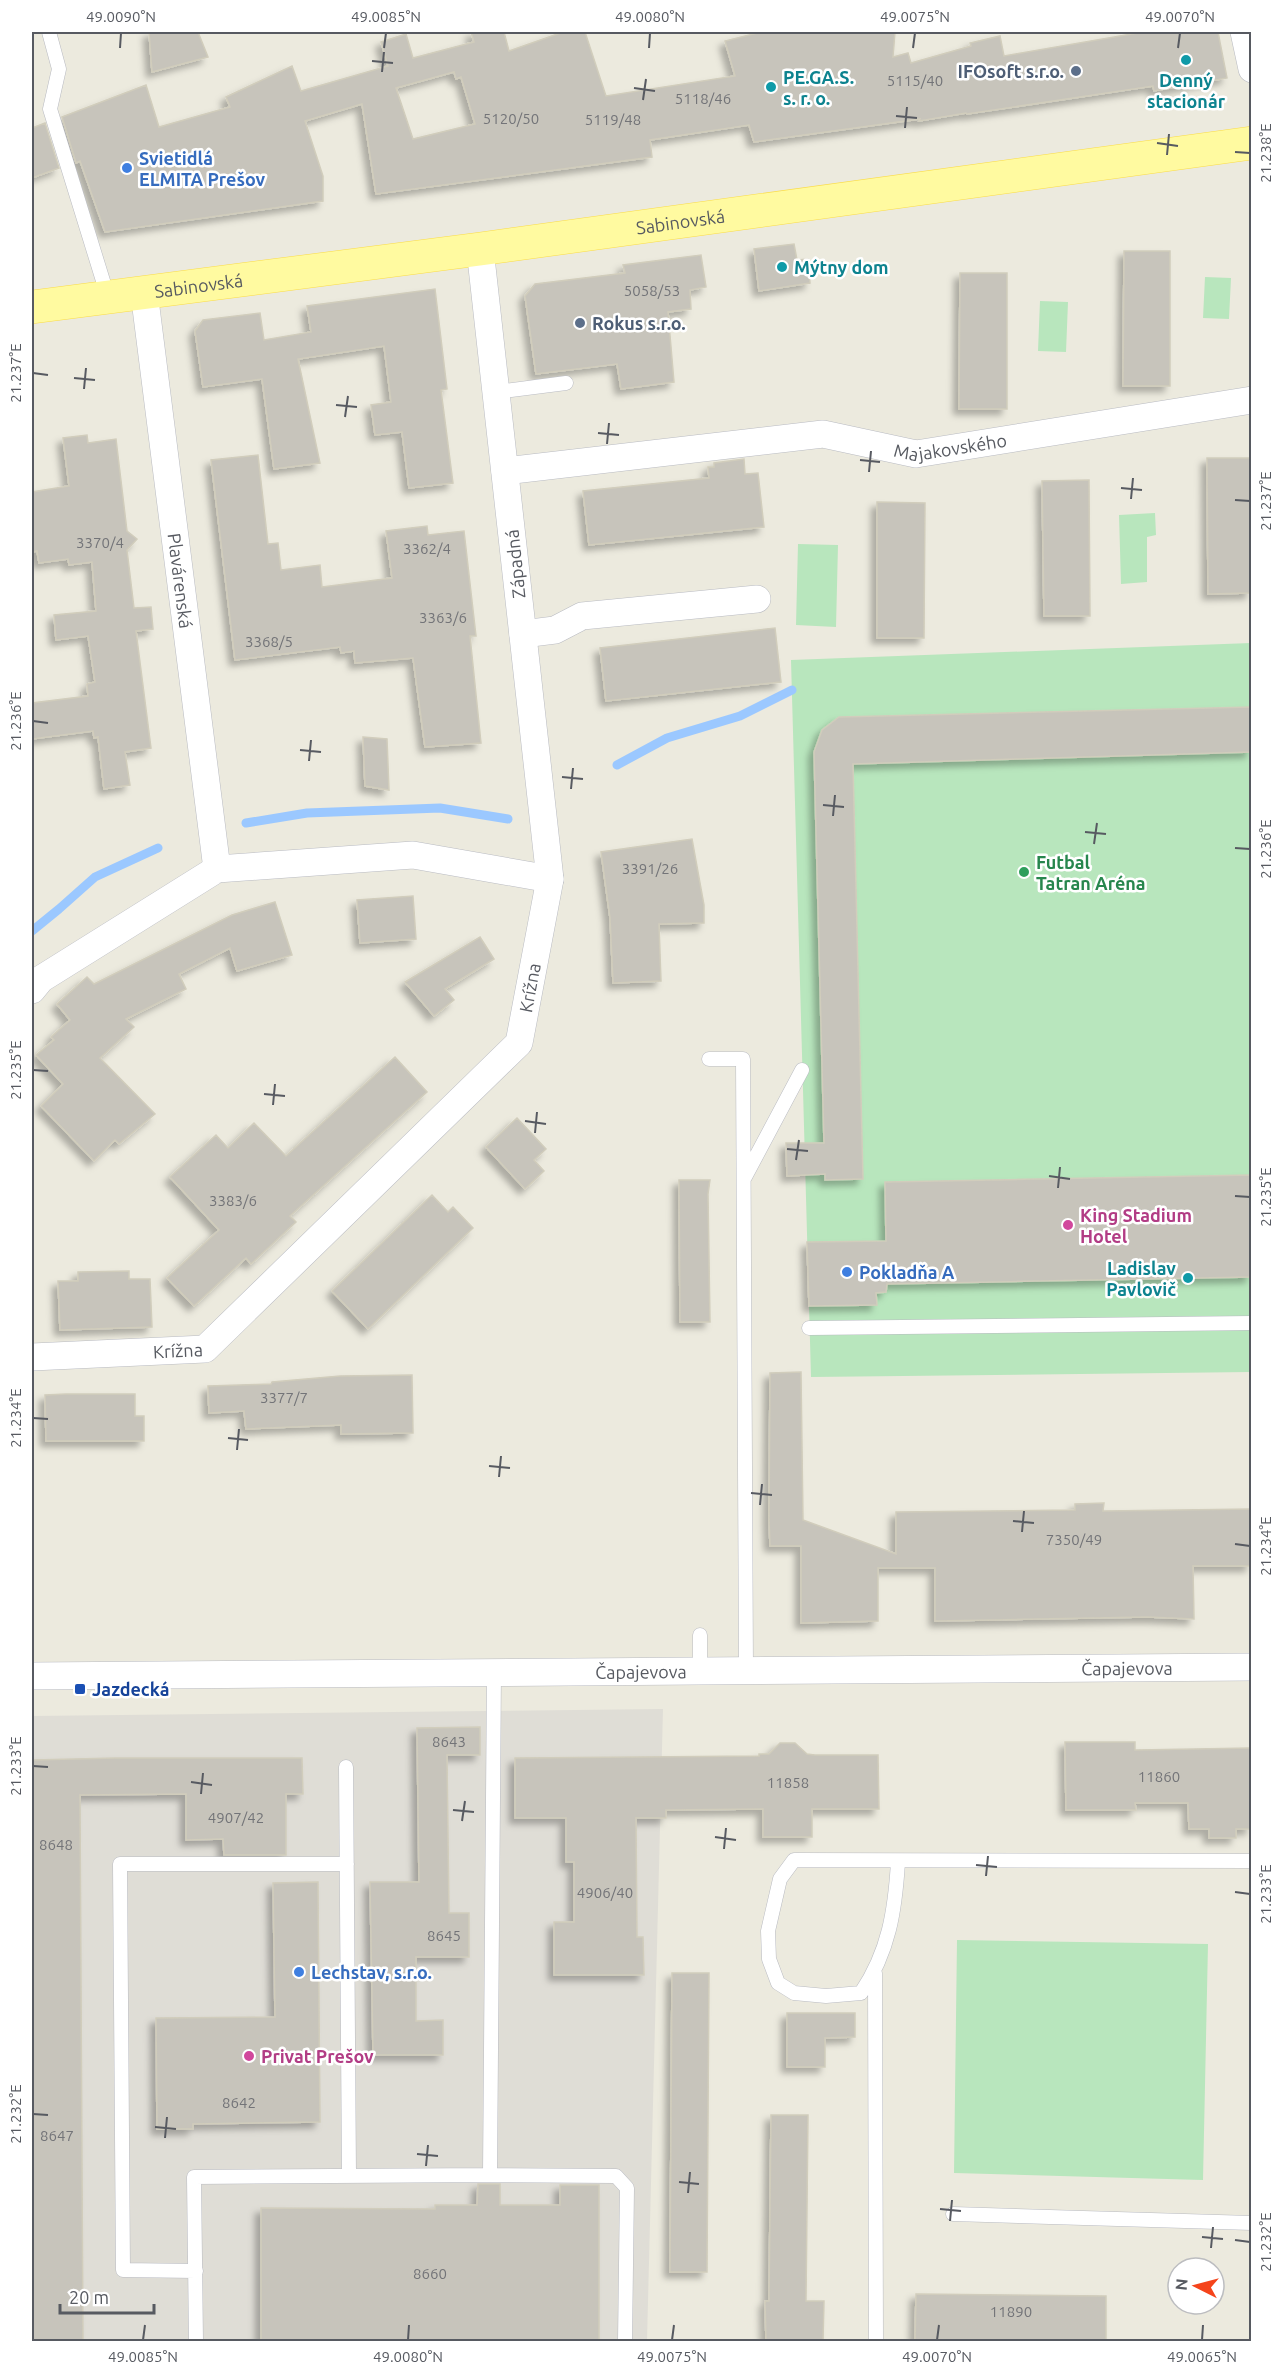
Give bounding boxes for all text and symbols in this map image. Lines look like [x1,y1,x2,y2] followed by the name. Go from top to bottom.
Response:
[86,8,156,25] text: 49.0090°N
[351,8,421,25] text: 49.0085°N
[615,8,685,25] text: 49.0080°N
[880,8,950,25] text: 49.0075°N
[1145,8,1215,25] text: 49.0070°N
[1179,53,1193,67] marker: Denný stacionár
[957,61,1064,81] place label: IFOsoft s.r.o.
[1069,64,1083,78] marker: IFOsoft s.r.o.
[783,67,854,108] place label: PE.GA.S. s. r. o.
[1147,70,1226,111] place label: Denný stacionár
[887,72,943,89] house number: 5115/40
[764,80,778,94] marker: PE.GA.S. s. r. o.
[675,90,731,107] house number: 5118/46
[483,110,539,127] house number: 5120/50
[585,111,641,128] house number: 5119/48
[1257,123,1274,183] text: 21.238°E
[139,148,266,189] place label: Svietidlá ELMITA Prešov
[120,161,134,175] marker: Svietidlá ELMITA Prešov
[635,206,726,237] street label: Sabinovská
[794,257,889,277] place label: Mýtny dom
[775,260,789,274] marker: Mýtny dom
[153,270,244,301] street label: Sabinovská
[624,282,680,299] house number: 5058/53
[592,313,686,333] place label: Rokus s.r.o.
[573,316,587,330] marker: Rokus s.r.o.
[7,343,24,403] text: 21.237°E
[892,430,1008,464] street label: Majakovského
[1257,471,1274,531] text: 21.237°E
[501,528,529,600] street label: Západná
[165,532,196,630] street label: Plavárenská
[76,534,124,551] house number: 3370/4
[403,540,451,557] house number: 3362/4
[419,609,467,626] house number: 3363/6
[245,633,293,650] house number: 3368/5
[7,691,24,751] text: 21.236°E
[1257,819,1274,879] text: 21.236°E
[1036,852,1146,893] place label: Futbal Tatran Aréna
[622,860,678,877] house number: 3391/26
[1017,865,1031,879] marker: Futbal Tatran Aréna
[515,961,544,1014] street label: Krížna
[7,1040,24,1100] text: 21.235°E
[1257,1167,1274,1227] text: 21.235°E
[209,1192,257,1209] house number: 3383/6
[1080,1205,1192,1246] place label: King Stadium Hotel
[1061,1218,1075,1232] marker: King Stadium Hotel
[1106,1258,1176,1299] place label: Ladislav Pavlovič
[859,1262,955,1282] place label: Pokladňa A
[840,1265,854,1279] marker: Pokladňa A
[1181,1271,1195,1285] marker: Ladislav Pavlovič
[152,1339,203,1361] street label: Krížna
[7,1388,24,1448] text: 21.234°E
[260,1389,308,1406] house number: 3377/7
[1257,1516,1274,1576] text: 21.234°E
[1046,1531,1102,1548] house number: 7350/49
[1081,1657,1173,1678] street label: Čapajevova
[595,1661,687,1682] street label: Čapajevova
[92,1679,169,1699] place label: Jazdecká
[73,1682,87,1696] marker: Jazdecká
[432,1733,466,1750] house number: 8643
[7,1736,24,1796] text: 21.233°E
[1138,1768,1180,1785] house number: 11860
[767,1774,809,1791] house number: 11858
[208,1809,264,1826] house number: 4907/42
[39,1836,73,1853] house number: 8648
[1257,1864,1274,1924] text: 21.233°E
[577,1884,633,1901] house number: 4906/40
[427,1927,461,1944] house number: 8645
[311,1962,432,1982] place label: Lechstav, s.r.o.
[292,1965,306,1979] marker: Lechstav, s.r.o.
[261,2046,374,2066] place label: Privat Prešov
[242,2049,256,2063] marker: Privat Prešov
[7,2084,24,2144] text: 21.232°E
[222,2094,256,2111] house number: 8642
[40,2127,74,2144] house number: 8647
[1257,2212,1274,2272] text: 21.232°E
[1166,2256,1226,2316] north arrow
[413,2265,447,2282] house number: 8660
[60,2277,154,2315] scale bar
[1172,2278,1191,2291] text: N
[69,2287,109,2307] text: 20 m
[990,2303,1032,2320] house number: 11890
[108,2348,178,2365] text: 49.0085°N
[373,2348,443,2365] text: 49.0080°N
[637,2348,707,2365] text: 49.0075°N
[902,2348,972,2365] text: 49.0070°N
[1167,2348,1237,2365] text: 49.0065°N

